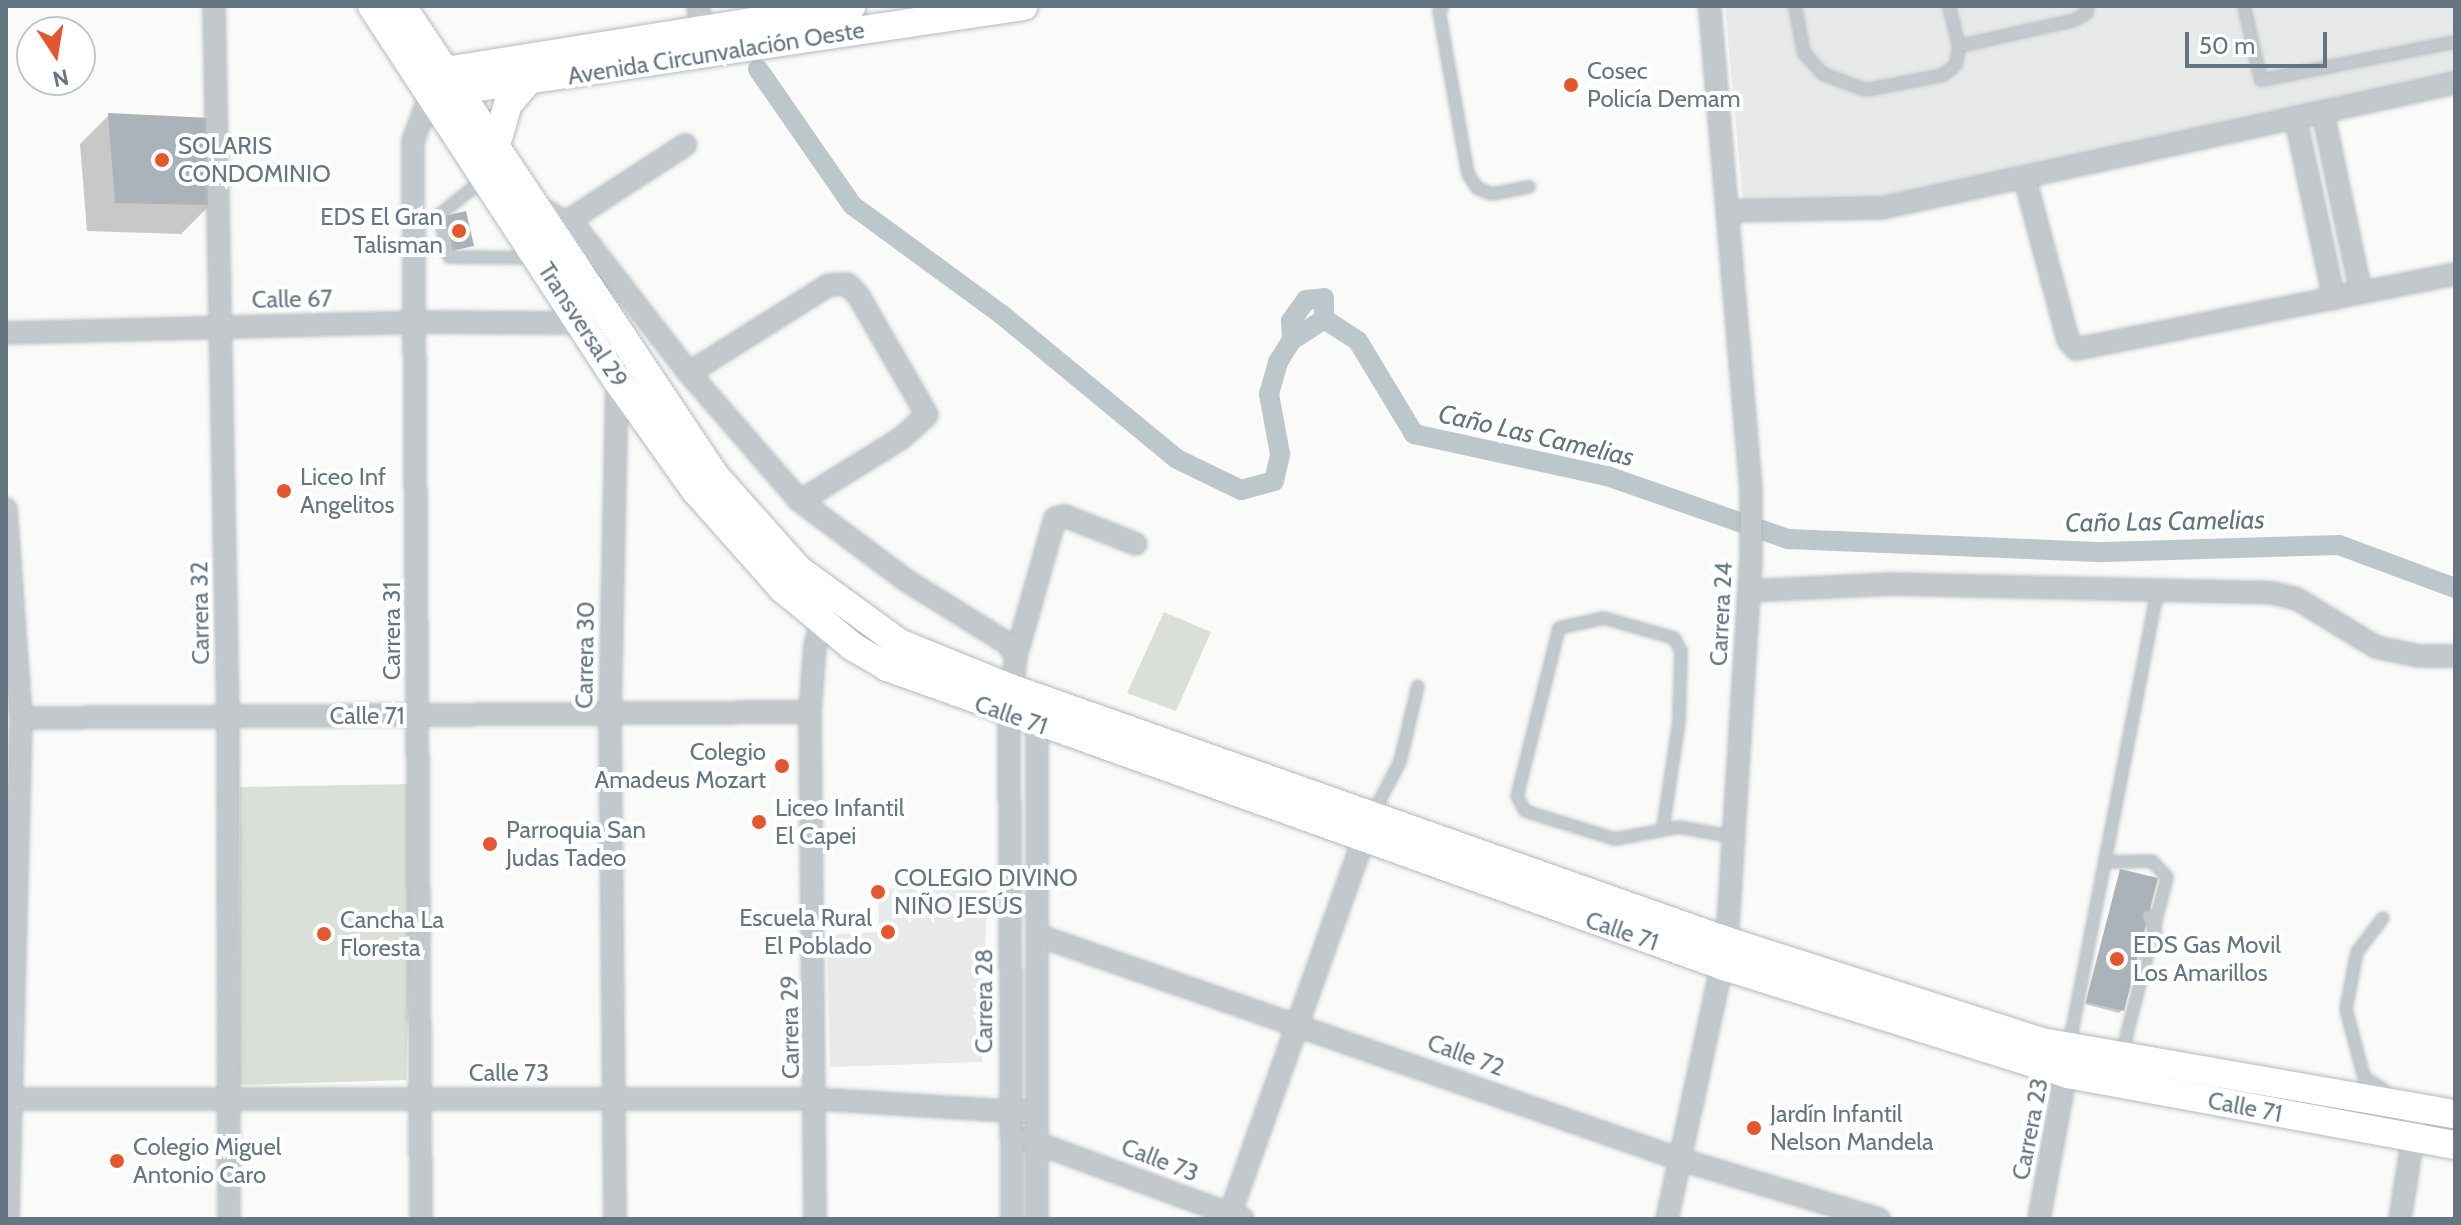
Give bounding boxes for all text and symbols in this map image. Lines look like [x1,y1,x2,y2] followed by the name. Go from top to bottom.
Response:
[565,15,867,91] street label: Avenida Circunvalación Oeste
[16,16,96,96] north arrow
[2189,16,2331,66] scale bar
[2199,31,2255,60] text: 50 m
[1587,57,1740,113] place label: Cosec Policía Demam
[50,63,71,93] text: N
[1562,76,1580,94] marker: Cosec Policía Demam
[178,132,331,188] place label: SOLARIS CONDOMINIO
[153,151,171,169] marker: SOLARIS CONDOMINIO
[320,203,443,259] place label: EDS El Gran Talisman
[450,222,468,240] marker: EDS El Gran Talisman
[532,257,634,393] street label: Transversal 29
[251,284,333,314] street label: Calle 67
[1435,398,1637,474] water label: Caño Las Camelias
[300,463,394,519] place label: Liceo Inf Angelitos
[275,482,293,500] marker: Liceo Inf Angelitos
[2065,505,2265,539] water label: Caño Las Camelias
[185,561,215,665] street label: Carrera 32
[1704,561,1738,667] street label: Carrera 24
[378,582,406,680] street label: Carrera 31
[570,601,600,709] street label: Carrera 30
[971,689,1051,741] street label: Calle 71
[329,702,405,730] street label: Calle 71
[594,738,766,794] place label: Colegio Amadeus Mozart
[773,757,791,775] marker: Colegio Amadeus Mozart
[775,794,904,850] place label: Liceo Infantil El Capei
[750,813,768,831] marker: Liceo Infantil El Capei
[506,816,646,872] place label: Parroquia San Judas Tadeo
[481,835,499,853] marker: Parroquia San Judas Tadeo
[894,864,1078,920] place label: COLEGIO DIVINO NIÑO JESÚS
[869,883,887,901] marker: COLEGIO DIVINO NIÑO JESÚS
[739,904,872,960] place label: Escuela Rural El Poblado
[1582,905,1662,957] street label: Calle 71
[340,906,444,962] place label: Cancha La Floresta
[879,923,897,941] marker: Escuela Rural El Poblado
[315,925,333,943] marker: Cancha La Floresta
[2133,931,2281,987] place label: EDS Gas Movil Los Amarillos
[970,949,998,1053] street label: Carrera 28
[2108,950,2126,968] marker: EDS Gas Movil Los Amarillos
[775,975,805,1079] street label: Carrera 29
[1424,1028,1508,1082] street label: Calle 72
[469,1059,549,1087] street label: Calle 73
[2006,1076,2054,1182] street label: Carrera 23
[2205,1086,2285,1128] street label: Calle 71
[1770,1100,1934,1156] place label: Jardín Infantil Nelson Mandela
[1745,1119,1763,1137] marker: Jardín Infantil Nelson Mandela
[1117,1132,1203,1188] street label: Calle 73
[133,1133,281,1189] place label: Colegio Miguel Antonio Caro
[108,1152,126,1170] marker: Colegio Miguel Antonio Caro

